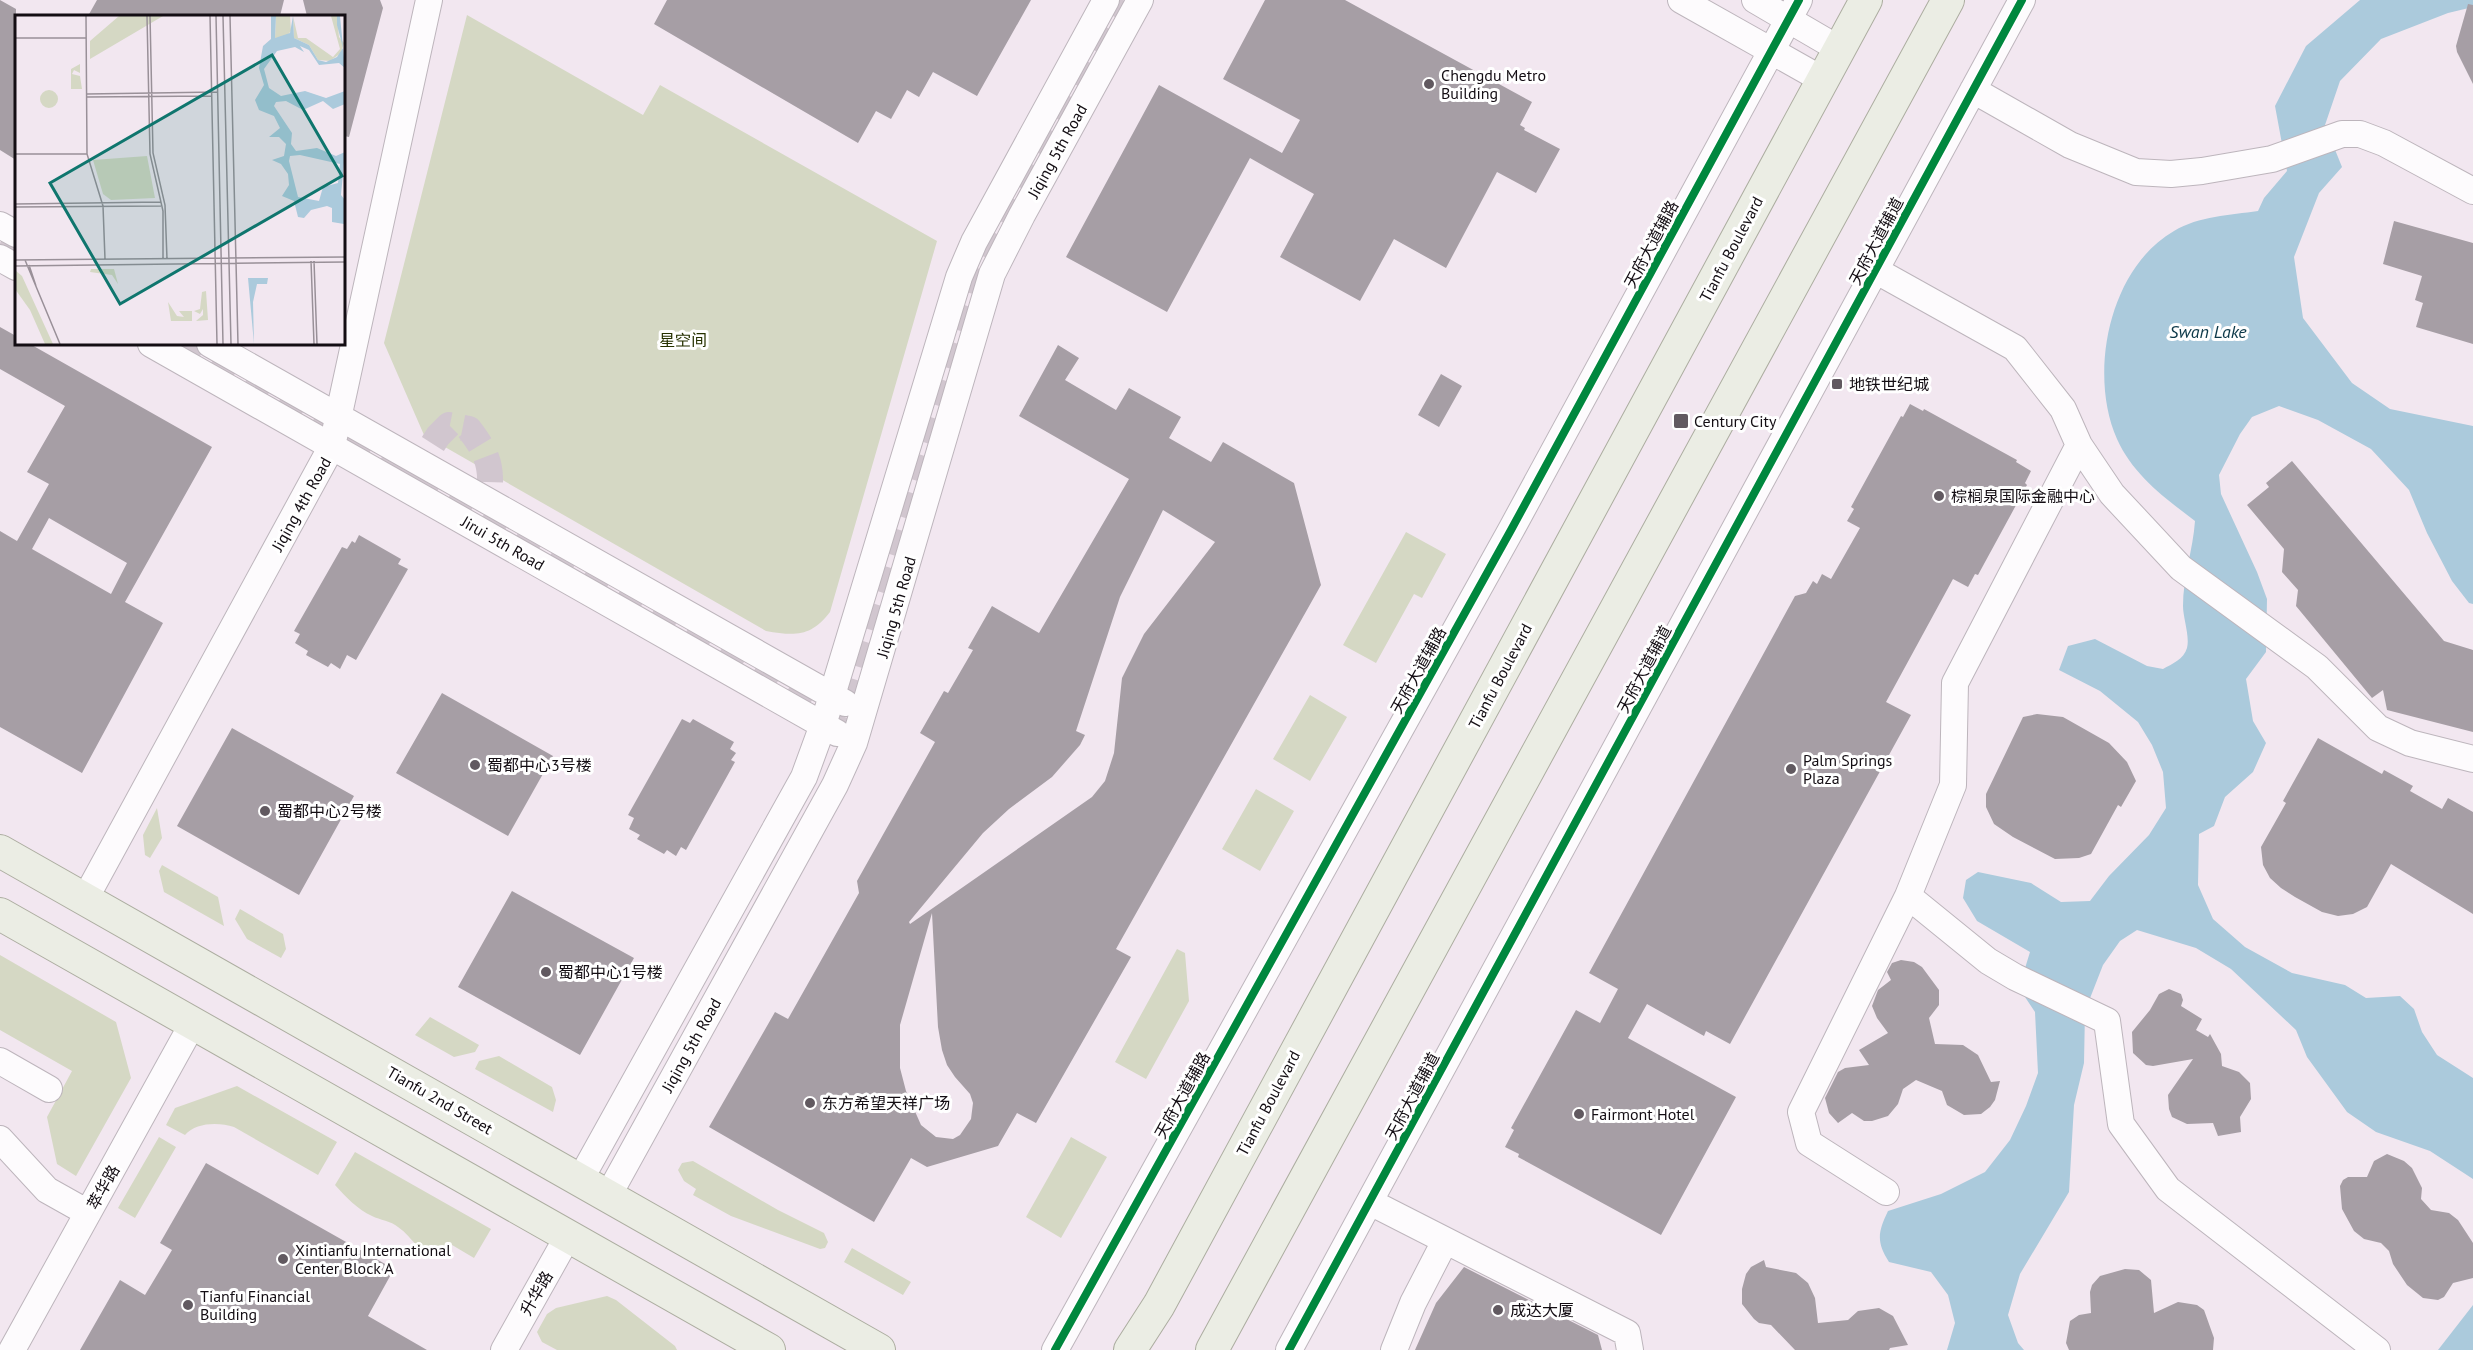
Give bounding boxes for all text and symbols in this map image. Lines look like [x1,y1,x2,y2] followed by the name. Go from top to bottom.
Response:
[15,15,345,345] inset map
[1441,65,1546,103] place label: Chengdu Metro Building
[1422,77,1436,91] marker: Chengdu Metro Building
[1022,100,1091,202] street label: Jiqing 5th Road
[1695,193,1767,305] street label: Tianfu Boulevard
[1845,194,1907,288] street label: 天府大道辅道
[1620,197,1682,291] street label: 天府大道辅路
[2169,320,2247,343] water label: Swan Lake
[659,330,707,350] park label: 星空间
[1849,374,1929,394] place label: 地铁世纪城
[1830,377,1844,391] marker: 地铁世纪城
[1694,411,1777,431] place label: Century City
[1672,412,1690,430] marker: Century City
[266,453,335,555] street label: Jiqing 4th Road
[1951,486,2095,506] place label: 棕榈泉国际金融中心
[1932,489,1946,503] marker: 棕榈泉国际金融中心
[457,511,548,575] street label: Jirui 5th Road
[872,554,920,661] street label: Jiqing 5th Road
[1464,620,1536,732] street label: Tianfu Boulevard
[1613,622,1675,716] street label: 天府大道辅道
[1386,623,1450,717] street label: 天府大道辅路
[1803,750,1892,788] place label: Palm Springs Plaza
[487,755,592,775] place label: 蜀都中心3号楼
[468,758,482,772] marker: 蜀都中心3号楼
[1784,762,1798,776] marker: Palm Springs Plaza
[277,801,382,821] place label: 蜀都中心2号楼
[258,804,272,818] marker: 蜀都中心2号楼
[558,962,663,982] place label: 蜀都中心1号楼
[539,965,553,979] marker: 蜀都中心1号楼
[656,994,725,1096] street label: Jiqing 5th Road
[1232,1047,1304,1159] street label: Tianfu Boulevard
[1150,1048,1214,1142] street label: 天府大道辅路
[1381,1049,1443,1143] street label: 天府大道辅道
[383,1062,497,1139] street label: Tianfu 2nd Street
[822,1093,950,1113] place label: 东方希望天祥广场
[803,1096,817,1110] marker: 东方希望天祥广场
[1591,1104,1695,1124] place label: Fairmont Hotel
[1572,1107,1586,1121] marker: Fairmont Hotel
[83,1161,123,1213] street label: 萃华路
[295,1240,451,1278] place label: Xintianfu International Center Block A
[276,1252,290,1266] marker: Xintianfu International Center Block A
[515,1267,557,1319] street label: 升华路
[200,1286,310,1324] place label: Tianfu Financial Building
[181,1298,195,1312] marker: Tianfu Financial Building
[1510,1300,1574,1320] place label: 成达大厦
[1491,1303,1505,1317] marker: 成达大厦

